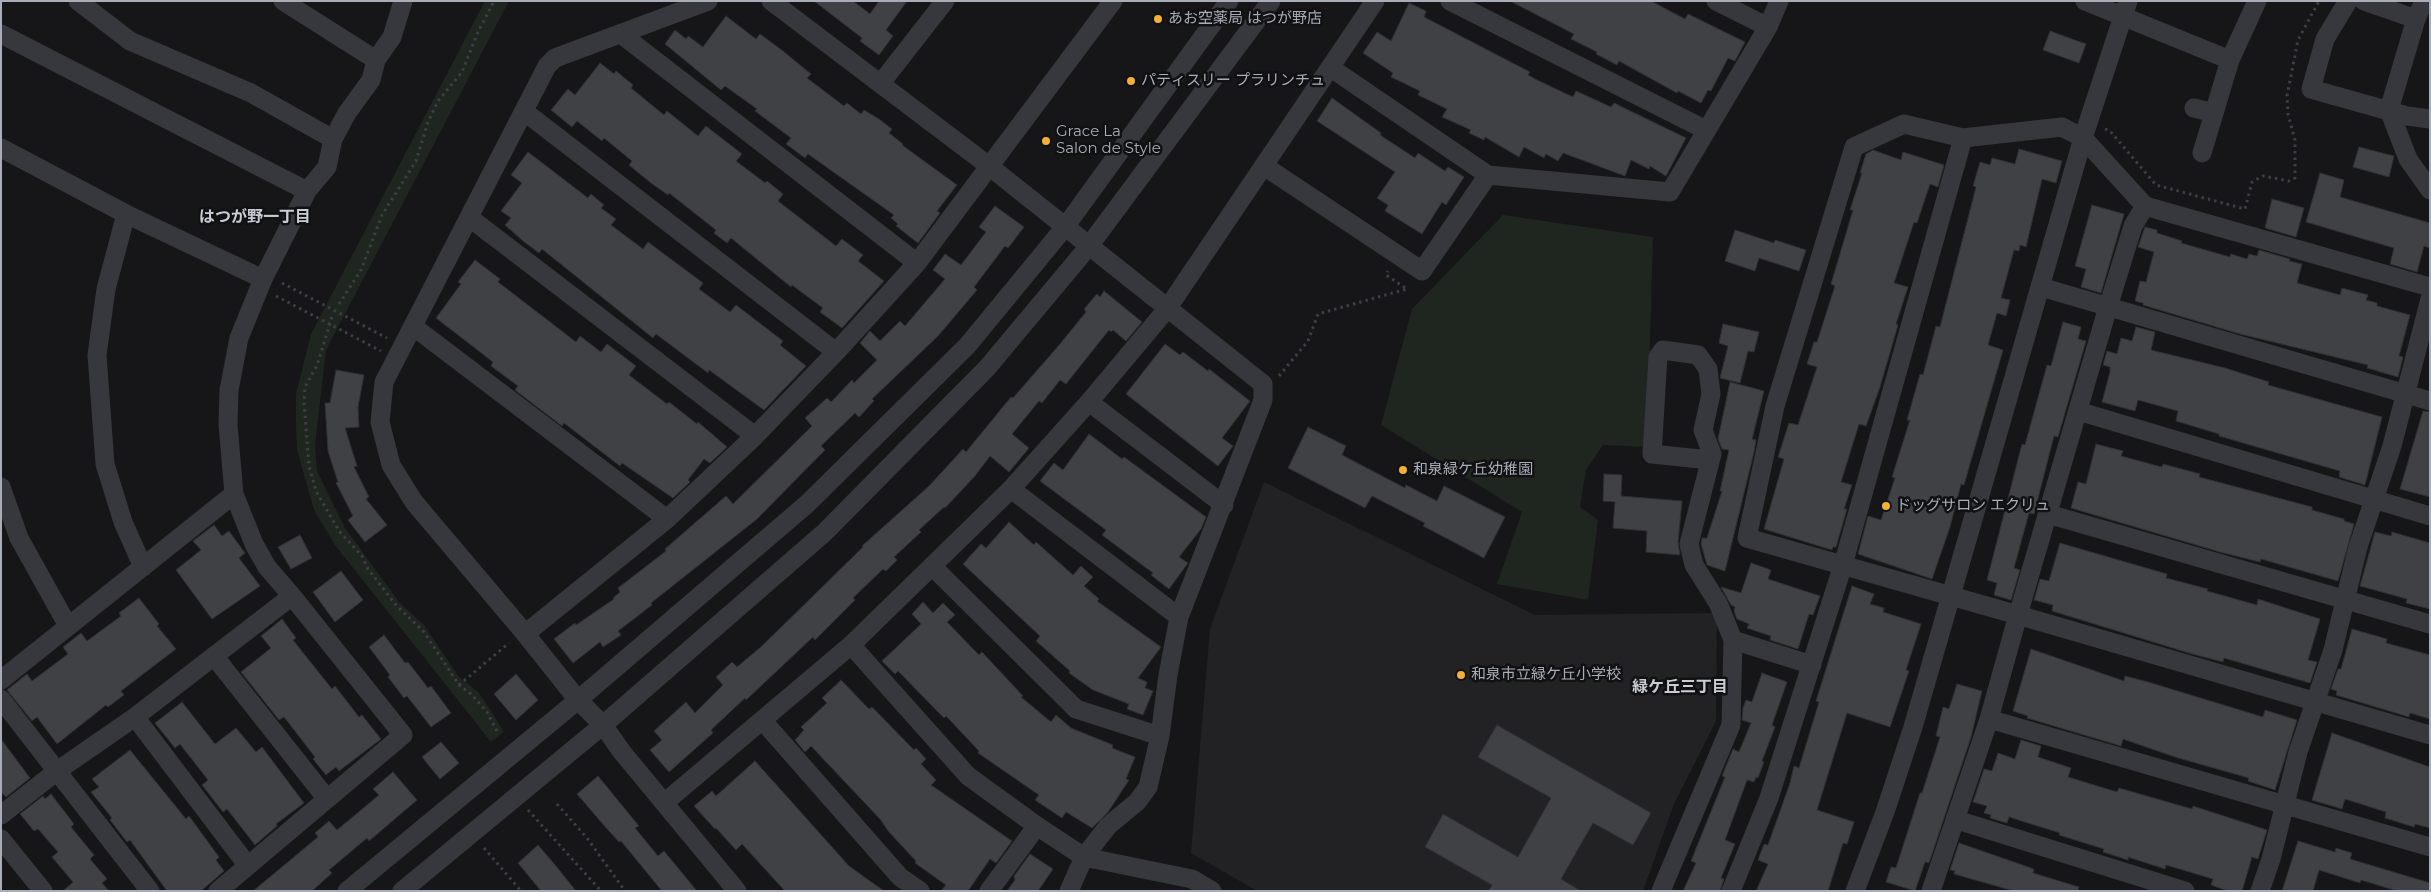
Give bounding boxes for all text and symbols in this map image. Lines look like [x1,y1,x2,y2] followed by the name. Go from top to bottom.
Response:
[1168,10,1322,28] place label: あお空薬局 はつが野店
[1152,13,1164,25] marker: あお空薬局 はつが野店
[1141,72,1325,90] place label: パティスリー プラリンチュ
[1125,75,1137,87] marker: パティスリー プラリンチュ
[1056,123,1161,158] place label: Grace La Salon de Style
[1040,135,1052,147] marker: Grace La Salon de Style
[199,207,311,227] district label: はつが野一丁目
[1413,461,1533,479] place label: 和泉緑ケ丘幼稚園
[1397,464,1409,476] marker: 和泉緑ケ丘幼稚園
[1896,497,2050,515] place label: ドッグサロン エクリュ
[1880,500,1892,512] marker: ドッグサロン エクリュ
[1471,666,1621,684] place label: 和泉市立緑ケ丘小学校
[1455,669,1467,681] marker: 和泉市立緑ケ丘小学校
[1632,677,1728,697] district label: 緑ケ丘三丁目

